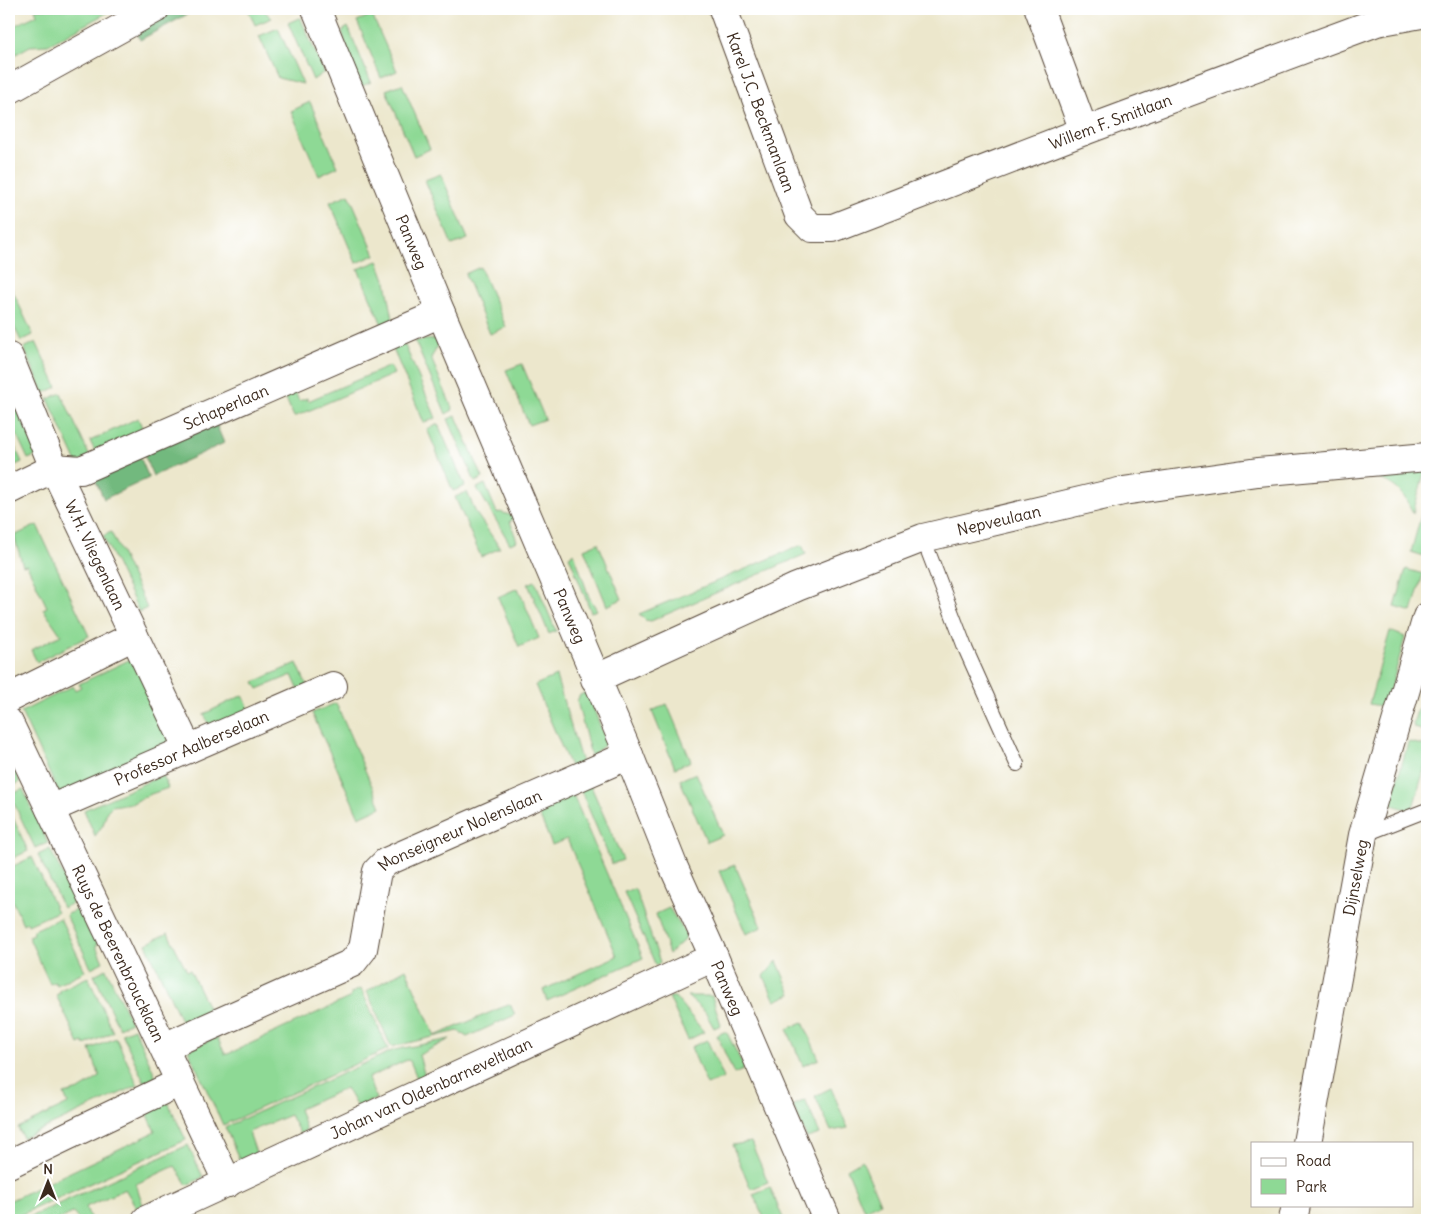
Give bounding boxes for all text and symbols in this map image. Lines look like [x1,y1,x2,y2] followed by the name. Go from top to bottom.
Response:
[722,30,800,195] street label: Karel J.C. Beckmanlaan
[1046,89,1174,154] street label: Willem F. Smitlaan
[392,212,432,273] street label: Panweg
[180,380,271,434] street label: Schaperlaan
[61,497,130,613] street label: W.H. Vliegenlaan
[955,501,1043,540] street label: Nepveulaan
[549,586,590,646] street label: Panweg
[111,705,271,790] street label: Professor Aalberselaan
[373,785,544,875] street label: Monseigneur Nolenslaan
[1339,837,1372,917] street label: Dijnselweg
[68,861,169,1045] street label: Ruys de Beerenbroucklaan
[707,958,748,1018] street label: Panweg
[327,1033,535,1143] street label: Johan van Oldenbarneveltlaan
[1251,1142,1414,1206] legend
[1296,1151,1331,1170] text: Road
[22,1156,72,1206] north arrow
[43,1160,53,1178] text: N
[1296,1177,1327,1196] text: Park

